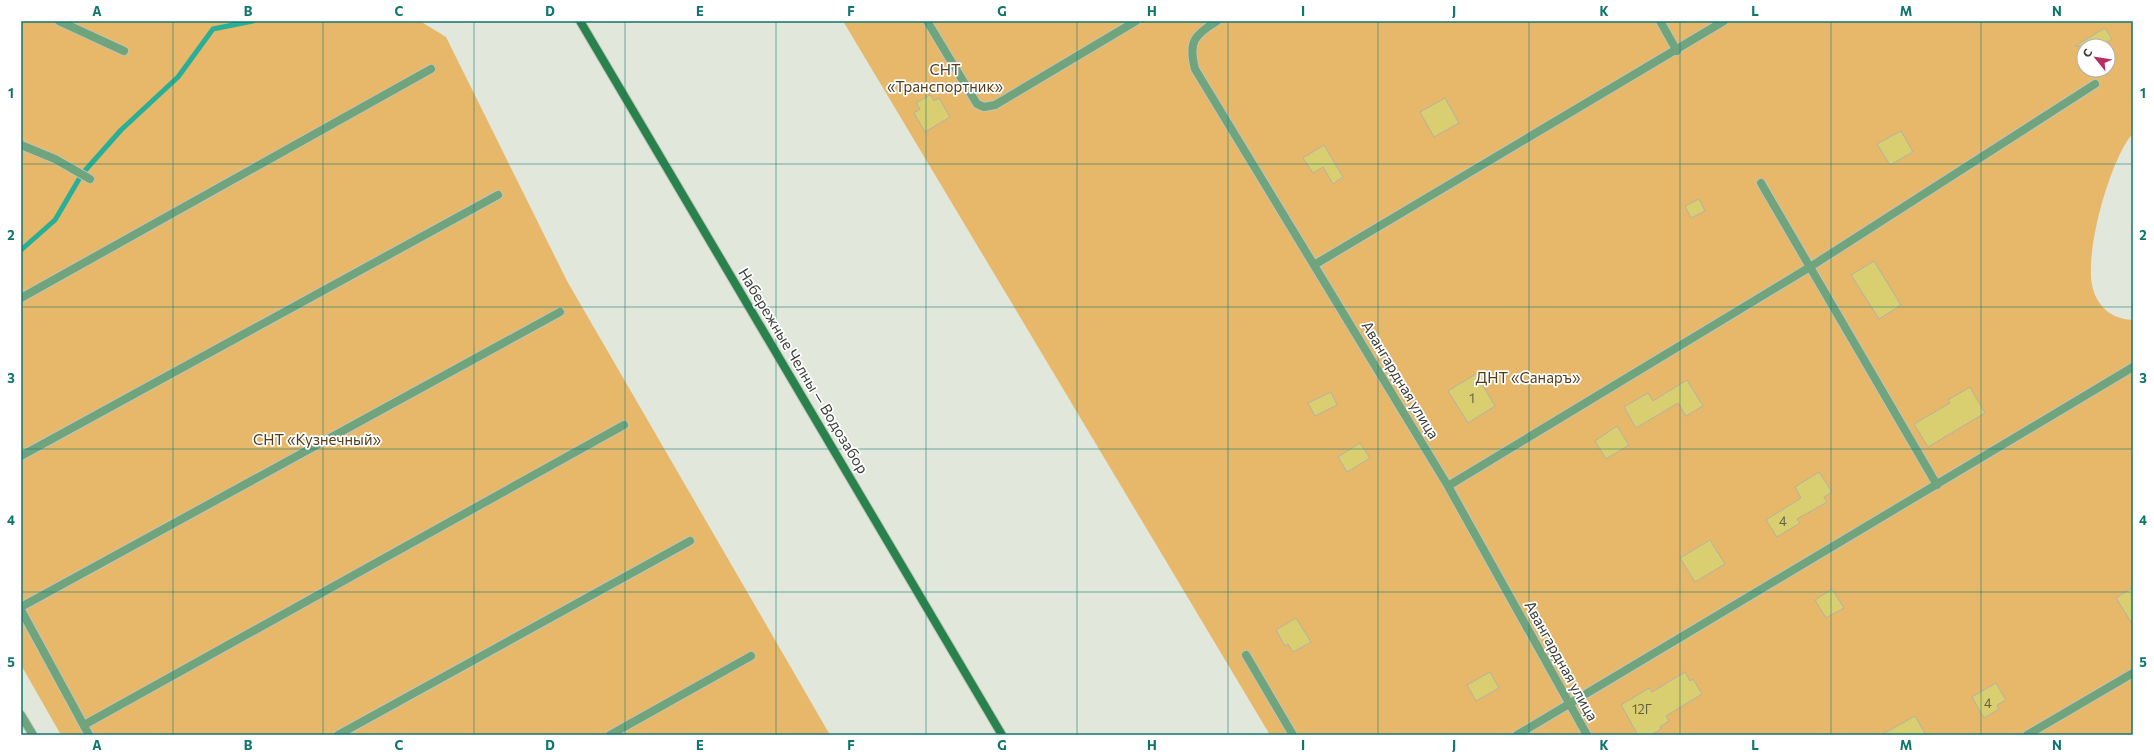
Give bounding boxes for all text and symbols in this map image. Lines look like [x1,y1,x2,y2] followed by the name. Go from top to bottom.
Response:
[92,3,102,19] text: A
[244,3,253,19] text: B
[395,3,404,19] text: C
[545,3,555,19] text: D
[696,3,704,19] text: E
[847,3,855,19] text: F
[997,3,1007,19] text: G
[1147,3,1157,19] text: H
[1301,3,1305,19] text: I
[1452,3,1456,19] text: J
[1599,3,1609,19] text: K
[1751,3,1759,19] text: L
[1900,3,1912,19] text: M
[2052,3,2062,19] text: N
[2076,38,2116,78] north arrow
[2079,46,2095,59] text: С
[887,60,1003,95] park label: СНТ «Транспортник»
[8,85,14,101] text: 1
[2140,85,2146,101] text: 1
[7,227,15,243] text: 2
[2139,227,2147,243] text: 2
[735,264,873,477] street label: Набережные Челны — Водозабор
[1358,317,1443,442] street label: Авангардная улица
[1476,368,1581,386] park label: ДНТ «Санаръ»
[7,370,15,386] text: 3
[2139,370,2147,386] text: 3
[1469,390,1475,406] house number: 1
[253,430,382,448] park label: СНТ «Кузнечный»
[7,512,15,528] text: 4
[2139,512,2147,528] text: 4
[1779,513,1787,529] house number: 4
[1521,597,1602,724] street label: Авангардная улица
[7,654,15,670] text: 5
[2139,654,2147,670] text: 5
[1984,695,1992,711] house number: 4
[1632,701,1652,717] house number: 12Г
[92,737,102,753] text: A
[244,737,253,753] text: B
[395,737,404,753] text: C
[545,737,555,753] text: D
[696,737,704,753] text: E
[847,737,855,753] text: F
[997,737,1007,753] text: G
[1147,737,1157,753] text: H
[1301,737,1305,753] text: I
[1452,737,1456,753] text: J
[1599,737,1609,753] text: K
[1751,737,1759,753] text: L
[1900,737,1912,753] text: M
[2052,737,2062,753] text: N

